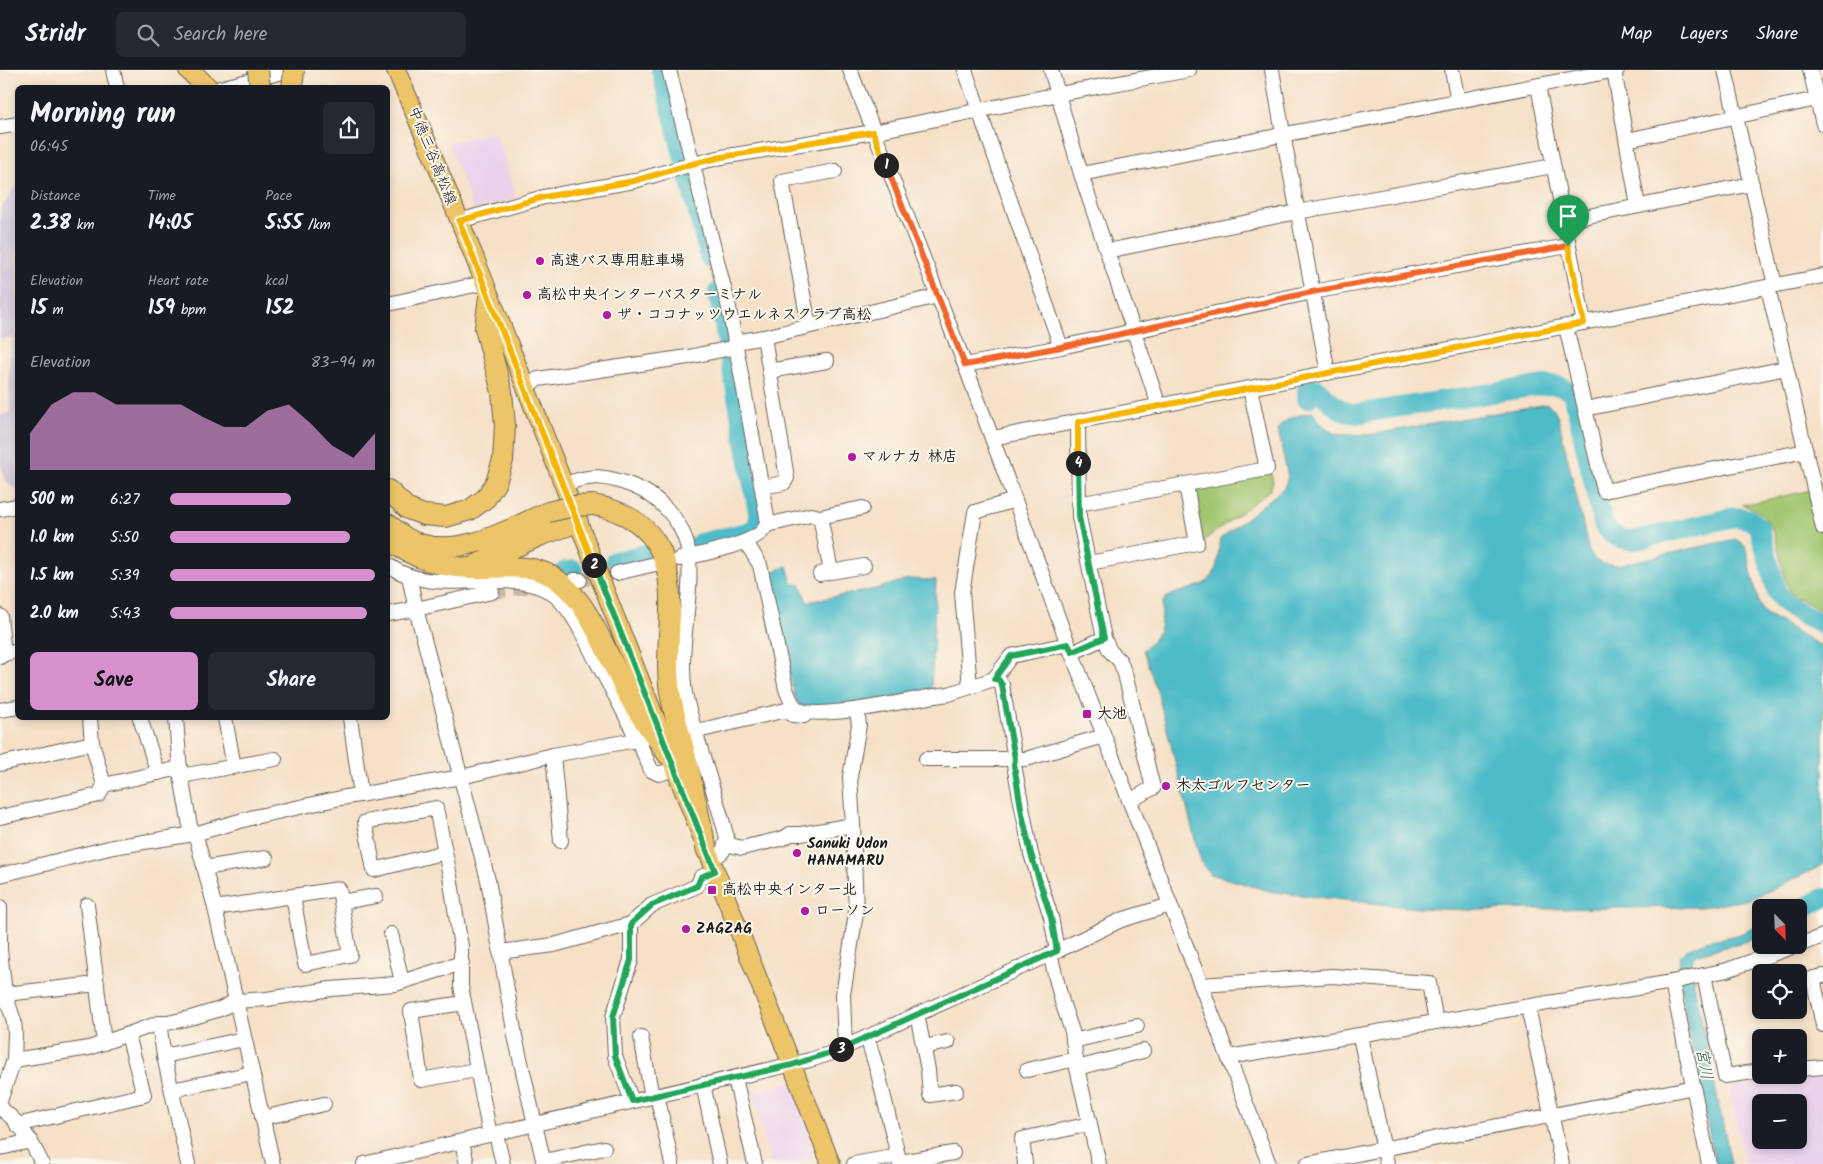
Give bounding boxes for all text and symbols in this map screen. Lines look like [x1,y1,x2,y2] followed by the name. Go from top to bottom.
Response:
[116,12,466,57] search box
[25,15,86,54] text: Stridr
[174,20,267,50] text: Search here
[1621,20,1652,49] text: Map
[1680,20,1728,49] text: Layers
[1756,20,1798,49] text: Share
[134,21,162,49] icon: search
[30,92,176,137] text: Morning run
[323,102,375,154] button: share
[401,103,463,209] street label: 中徳三谷高松線
[30,134,68,159] text: 06:45
[874,152,898,178] pin: 1
[884,154,889,176] text: 1
[30,185,80,207] text: Distance
[148,185,176,207] text: Time
[265,185,292,207] text: Pace
[1547,195,1589,246] pin
[1554,202,1582,230] icon: arrive
[30,207,71,240] text: 2.38
[148,207,192,240] text: 14:05
[265,207,302,240] text: 5:55
[71,214,94,236] text: km
[302,214,331,236] text: /km
[550,249,685,273] place label: 高速バス専用駐車場
[534,255,546,267] marker: 高速バス専用駐車場
[30,270,83,292] text: Elevation
[148,270,209,292] text: Heart rate
[265,270,288,292] text: kcal
[537,283,762,307] place label: 高松中央インターバスターミナル
[521,289,533,301] marker: 高松中央インターバスターミナル
[30,292,47,325] text: 15
[148,292,175,325] text: 159
[265,292,295,325] text: 152
[47,299,64,321] text: m
[175,299,206,321] text: bpm
[617,303,872,327] place label: ザ・ココナッツウエルネスクラブ高松
[601,309,613,321] marker: ザ・ココナッツウエルネスクラブ高松
[30,350,91,375] text: Elevation
[311,350,375,375] text: 83–94 m
[862,445,957,469] place label: マルナカ 林店
[1066,450,1090,476] pin: 4
[846,451,858,463] marker: マルナカ 林店
[1075,452,1082,474] text: 4
[30,487,74,512] text: 500 m
[110,487,140,512] text: 6:27
[30,525,74,550] text: 1.0 km
[110,525,139,550] text: 5:50
[582,552,606,578] pin: 2
[590,554,599,576] text: 2
[30,563,74,588] text: 1.5 km
[110,563,139,588] text: 5:39
[30,601,78,626] text: 2.0 km
[110,601,140,626] text: 5:43
[30,652,198,710] button: Save
[208,652,375,710] button: Share
[1097,702,1127,726] place label: 大池
[1081,708,1093,720] marker: 大池
[1176,774,1310,798] place label: 木太ゴルフセンター
[1160,780,1172,792] marker: 木太ゴルフセンター
[807,832,888,873] place label: Sanuki Udon HANAMARU
[791,847,803,859] marker: Sanuki Udon HANAMARU
[722,878,857,902] place label: 高松中央インター北
[706,884,718,896] marker: 高松中央インター北
[815,899,875,923] place label: ローソン
[1752,899,1808,954] north arrow
[1752,899,1807,1149] map controls
[799,905,811,917] marker: ローソン
[696,917,752,941] place label: ZAGZAG
[680,923,692,935] marker: ZAGZAG
[1752,964,1807,1019] button: locate
[1752,1029,1807,1084] button: +
[828,1036,854,1062] pin: 3
[838,1038,845,1060] text: 3
[1689,1046,1719,1082] water label: 宮川
[1752,1094,1807,1149] button: −

